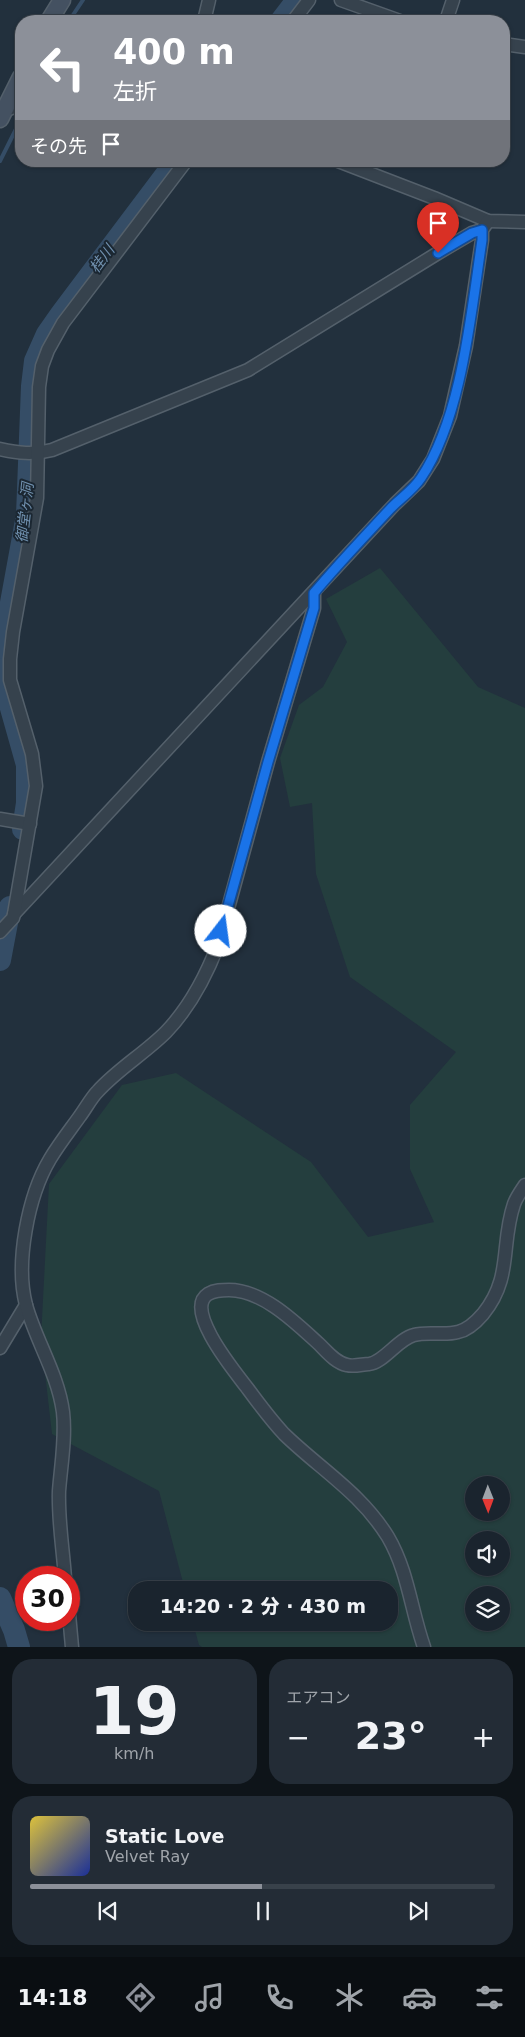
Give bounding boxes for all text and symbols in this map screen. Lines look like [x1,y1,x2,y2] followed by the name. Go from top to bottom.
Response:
[113,32,235,72] text: 400 m
[30,35,95,100] icon: left
[113,79,157,104] text: 左折
[97,130,125,158] icon: arrive
[30,135,87,157] text: その先
[417,202,459,253] pin
[424,209,452,237] icon: arrive
[86,240,119,276] water label: 桂川
[13,480,37,544] water label: 御堂ヶ洞
[194,904,246,956] position arrow
[465,1476,510,1521] north arrow
[465,1476,510,1631] map controls
[465,1531,510,1576] button: sound
[15,1566,80,1631] speed limit sign: 30
[465,1586,510,1631] button: layers
[160,1595,366,1617] text: 14:20 · 2 分 · 430 m
[89,1674,179,1749] text: 19
[287,1688,351,1707] text: エアコン
[355,1714,427,1758] text: 23°
[287,1721,310,1754] text: −
[472,1721,495,1754] text: +
[114,1744,154,1763] text: km/h
[105,1825,225,1847] text: Static Love
[105,1847,190,1866] text: Velvet Ray
[94,1897,122,1925] icon: previous
[249,1897,277,1925] icon: pause
[404,1897,432,1925] icon: next
[123,1980,158,2015] icon: directions
[192,1980,227,2015] icon: music
[262,1980,297,2015] icon: phone
[332,1980,367,2015] icon: climate
[402,1980,437,2015] icon: car
[472,1980,507,2015] icon: filters
[17,1985,88,2010] text: 14:18

